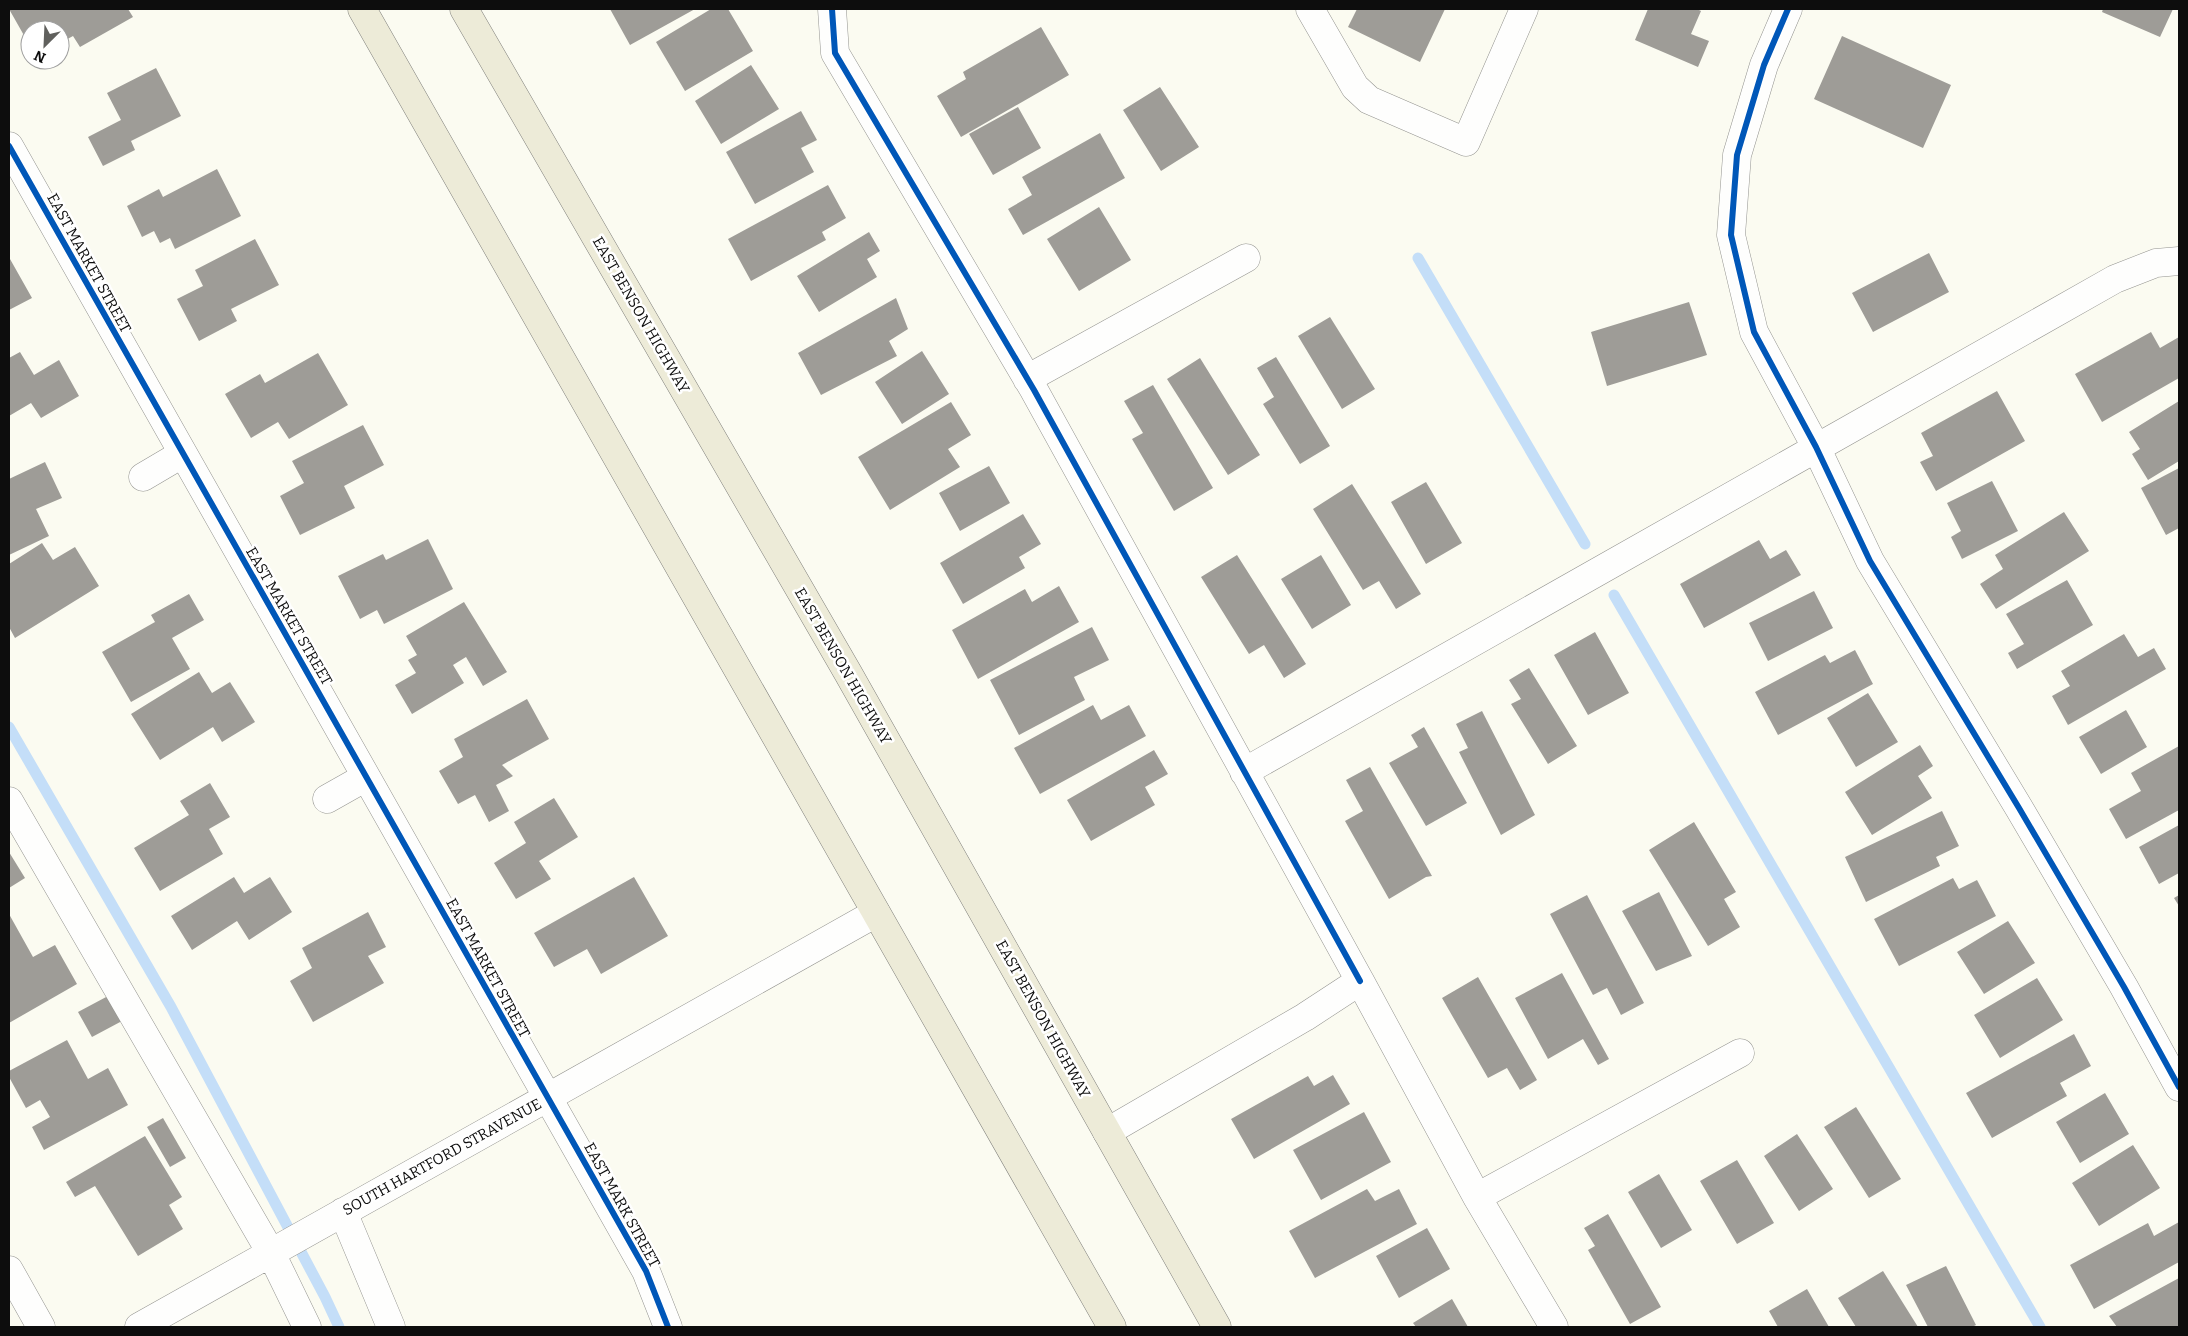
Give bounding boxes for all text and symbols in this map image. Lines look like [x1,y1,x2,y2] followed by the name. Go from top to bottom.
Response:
[20,20,70,70] north arrow
[31,46,48,66] text: N
[43,190,135,336] street label: EAST MARKET STREET
[589,234,693,397] street label: EAST BENSON HIGHWAY
[242,544,336,689] street label: EAST MARKET STREET
[791,585,895,748] street label: EAST BENSON HIGHWAY
[442,895,534,1041] street label: EAST MARKET STREET
[992,937,1094,1101] street label: EAST BENSON HIGHWAY
[339,1095,545,1219] street label: SOUTH HARTFORD STRAVENUE
[580,1139,664,1271] street label: EAST MARK STREET

